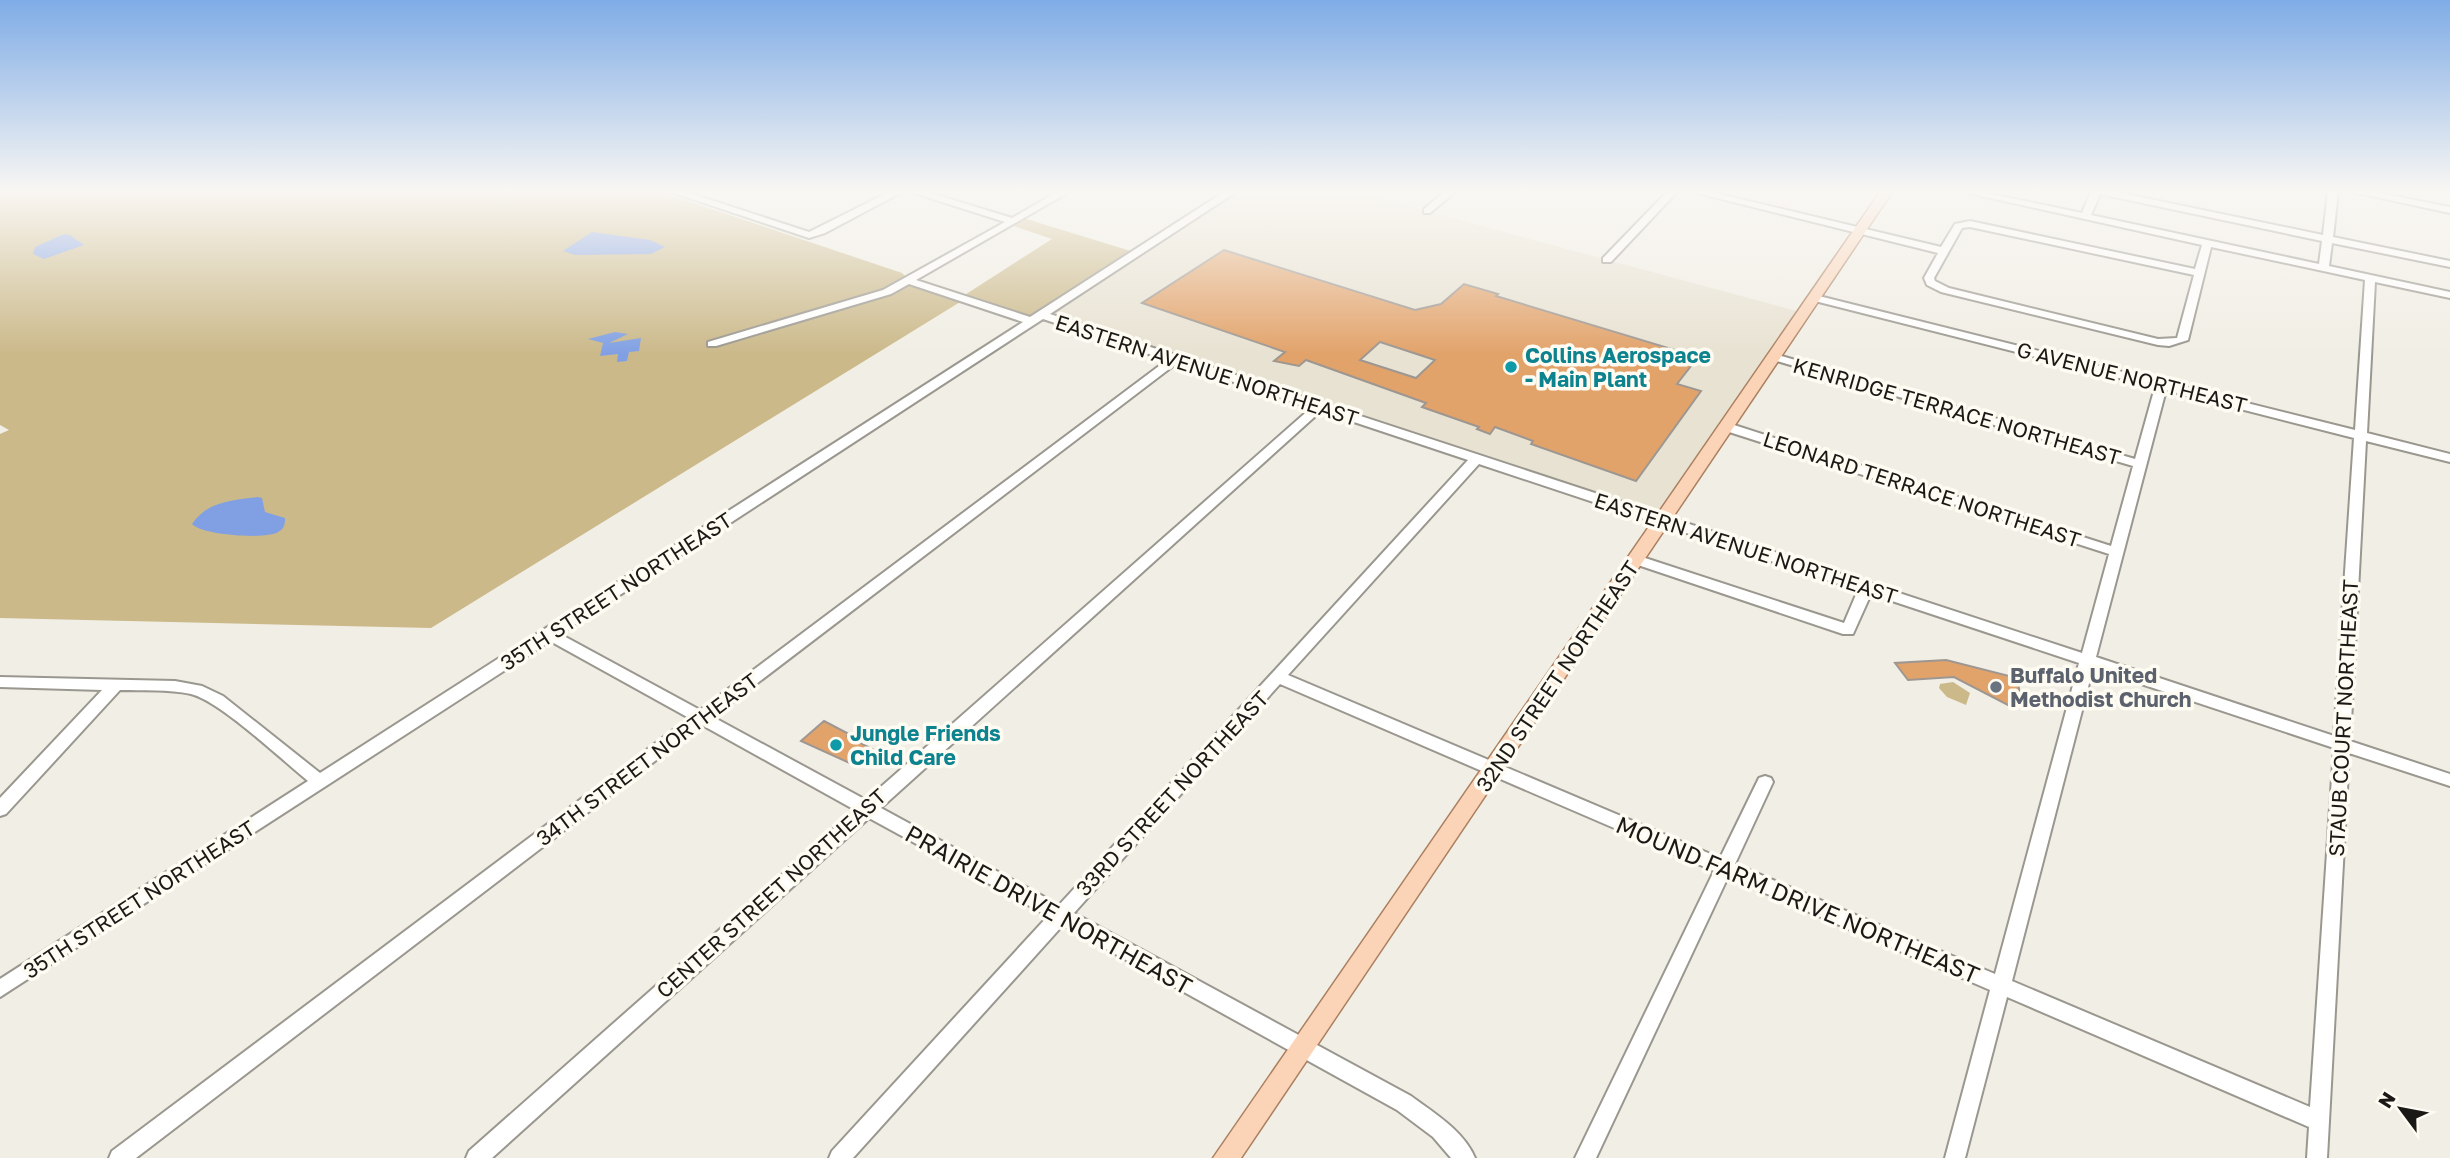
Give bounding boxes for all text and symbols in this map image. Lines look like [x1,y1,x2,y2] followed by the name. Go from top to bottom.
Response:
[1052,309,1362,431] street label: EASTERN AVENUE NORTHEAST
[2014,336,2250,418] street label: G AVENUE NORTHEAST
[1525,342,1711,392] place label: Collins Aerospace - Main Plant
[1790,352,2124,470] street label: KENRIDGE TERRACE NORTHEAST
[1503,359,1519,375] marker: Collins Aerospace - Main Plant
[1760,425,2084,553] street label: LEONARD TERRACE NORTHEAST
[1591,487,1901,609] street label: EASTERN AVENUE NORTHEAST
[495,506,737,676] street label: 35TH STREET NORTHEAST
[1470,556,1644,796] street label: 32ND STREET NORTHEAST
[2323,579,2363,857] street label: STAUB COURT NORTHEAST
[2010,662,2191,712] place label: Buffalo United Methodist Church
[531,667,763,851] street label: 34TH STREET NORTHEAST
[1988,679,2004,695] marker: Buffalo United Methodist Church
[1070,685,1274,901] street label: 33RD STREET NORTHEAST
[850,720,1001,770] place label: Jungle Friends Child Care
[828,737,844,753] marker: Jungle Friends Child Care
[651,783,891,1003] street label: CENTER STREET NORTHEAST
[1612,809,1984,989] street label: MOUND FARM DRIVE NORTHEAST
[18,814,260,984] street label: 35TH STREET NORTHEAST
[901,818,1197,1000] street label: PRAIRIE DRIVE NORTHEAST
[2366,1074,2436,1144] north arrow
[2373,1088,2400,1112] text: N

